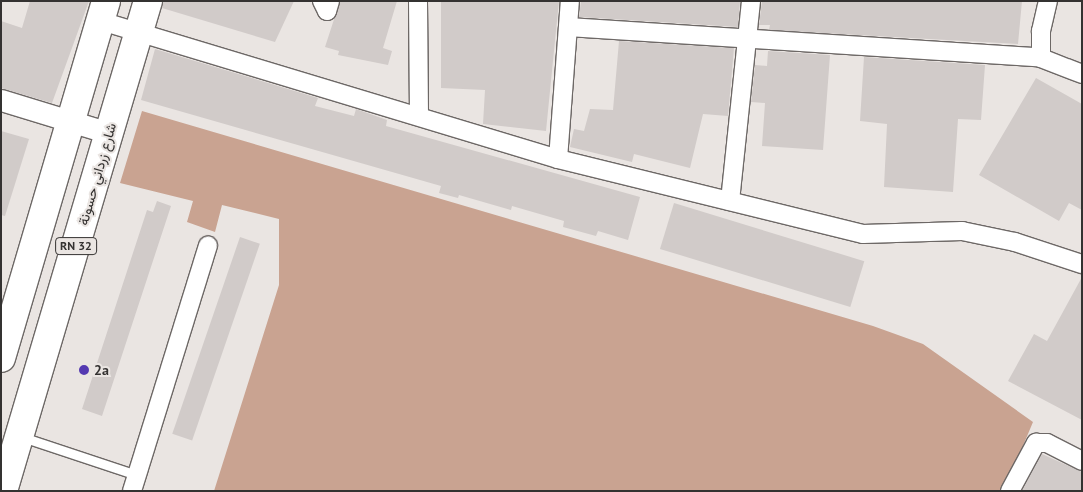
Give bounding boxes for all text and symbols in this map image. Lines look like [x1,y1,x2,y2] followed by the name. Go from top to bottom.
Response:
[74,121,120,227] street label: شارع زرداني حسونة
[55,237,97,256] road number: RN 32
[94,362,109,378] place label: 2a
[78,364,90,376] marker: 2a

